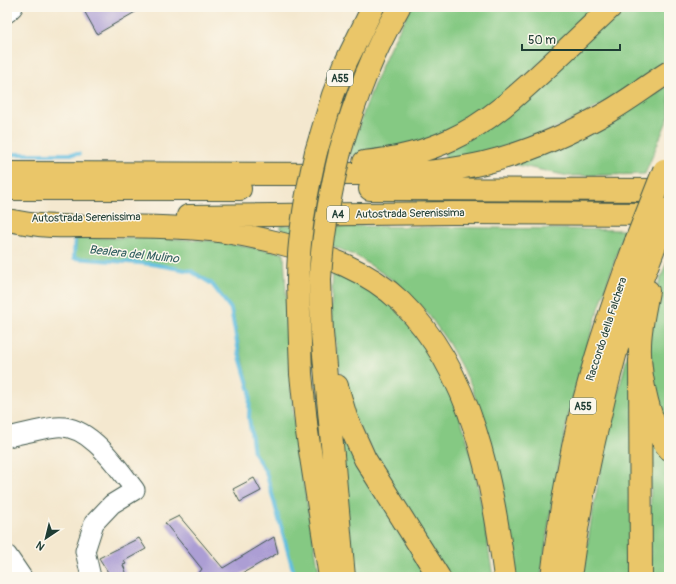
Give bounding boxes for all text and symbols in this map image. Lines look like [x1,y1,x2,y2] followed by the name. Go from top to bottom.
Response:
[522,26,620,52] scale bar
[528,33,556,48] text: 50 m
[327,70,353,86] road number: A55
[327,206,349,222] road number: A4
[355,206,465,221] street label: Autostrada Serenissima
[31,210,141,225] street label: Autostrada Serenissima
[88,242,181,267] water label: Bealera del Mulino
[584,276,629,383] street label: Raccordo della Falchera
[570,398,596,414] road number: A55
[26,518,66,558] north arrow
[33,538,47,553] text: N

